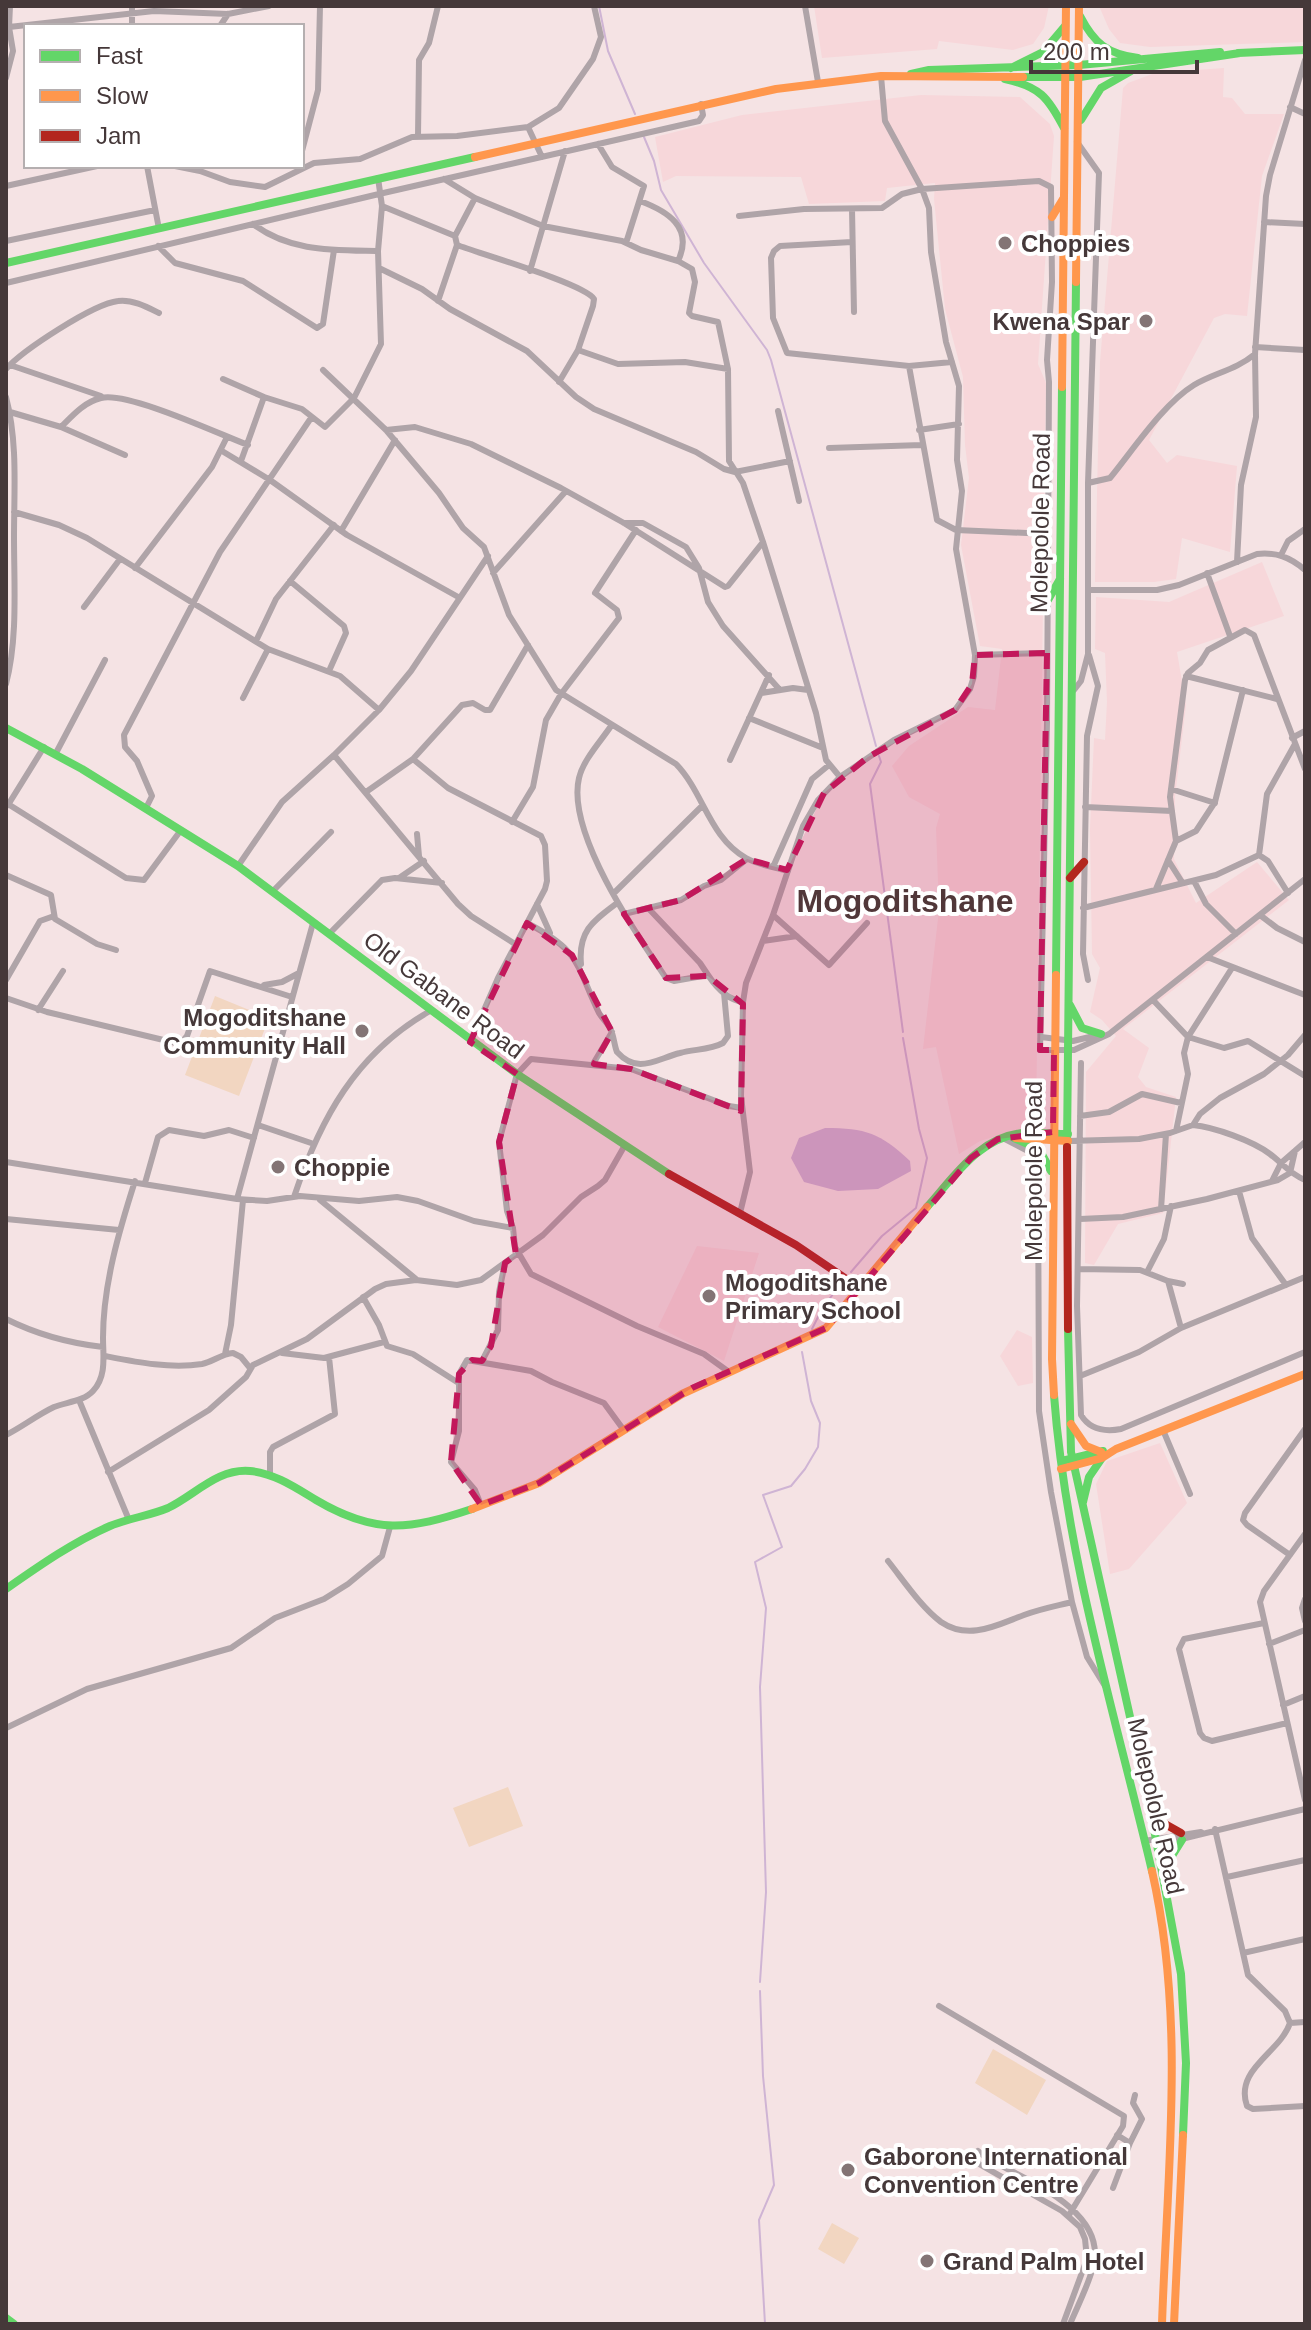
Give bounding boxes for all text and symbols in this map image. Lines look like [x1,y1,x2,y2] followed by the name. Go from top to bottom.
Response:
[24,24,304,168] legend
[1031,24,1197,74] scale bar
[1043,38,1110,65] text: 200 m
[96,42,143,69] text: Fast
[96,82,149,109] text: Slow
[96,122,141,149] text: Jam
[1021,230,1130,257] place label: Choppies
[996,234,1014,252] marker: Choppies
[993,308,1130,335] place label: Kwena Spar
[1137,312,1155,330] marker: Kwena Spar
[1025,433,1055,613] street label: Molepolole Road
[797,883,1013,919] district label: Mogoditshane
[359,926,529,1064] street label: Old Gabane Road
[163,1004,346,1059] place label: Mogoditshane Community Hall
[353,1022,371,1040] marker: Mogoditshane Community Hall
[1020,1081,1047,1261] street label: Molepolole Road
[294,1154,390,1181] place label: Choppie
[269,1158,287,1176] marker: Choppie
[725,1269,901,1324] place label: Mogoditshane Primary School
[700,1287,718,1305] marker: Mogoditshane Primary School
[1123,1715,1189,1897] street label: Molepolole Road
[864,2143,1128,2198] place label: Gaborone International Convention Centre
[839,2161,857,2179] marker: Gaborone International Convention Centre
[943,2248,1144,2275] place label: Grand Palm Hotel
[918,2252,936,2270] marker: Grand Palm Hotel

